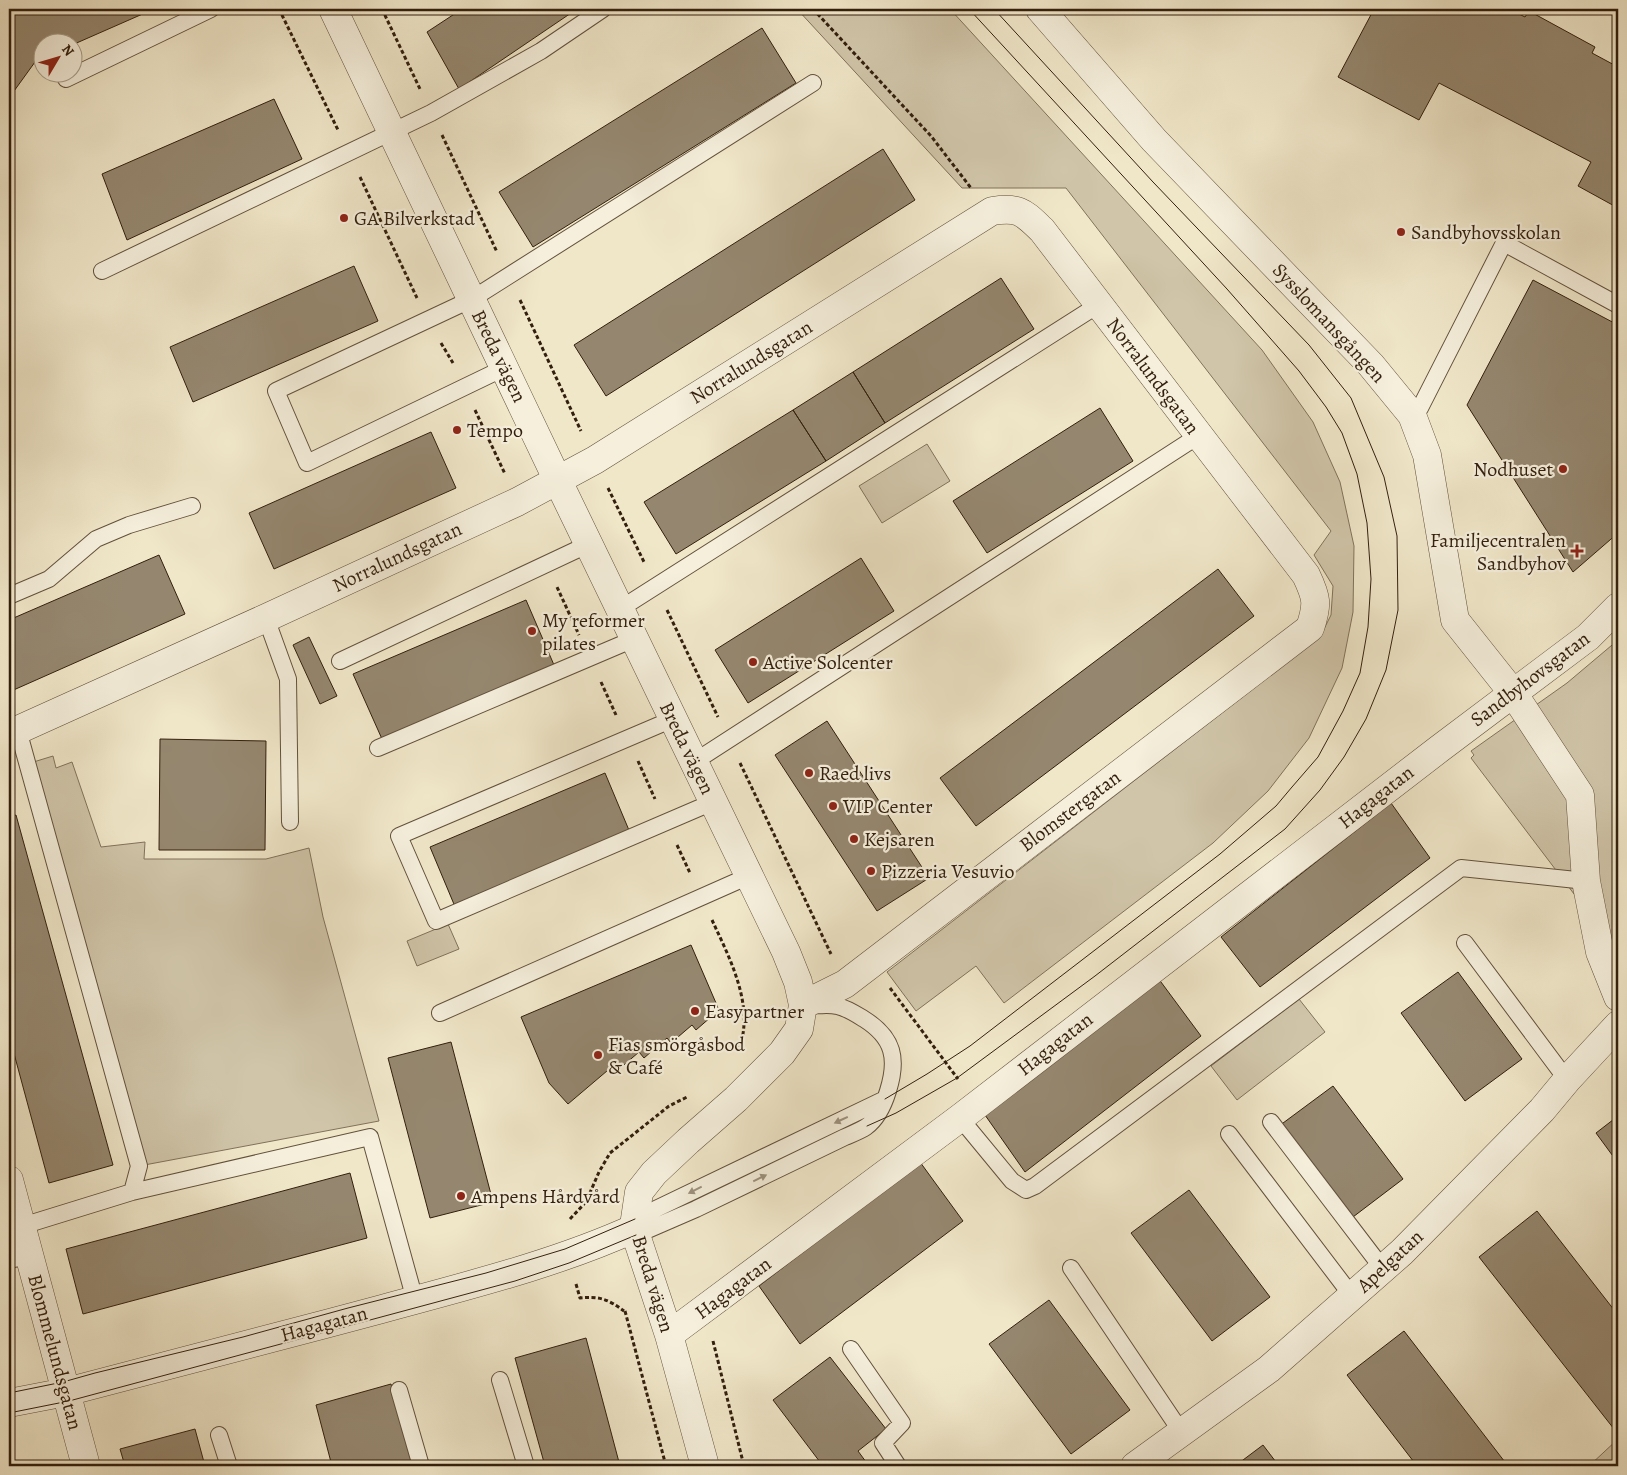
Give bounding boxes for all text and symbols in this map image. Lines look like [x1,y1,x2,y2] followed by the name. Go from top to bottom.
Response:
[32,32,82,82] north arrow
[57,40,78,60] text: N
[354,205,475,232] place label: GA Bilverkstad
[338,212,350,224] marker: GA Bilverkstad
[1411,219,1561,246] place label: Sandbyhovsskolan
[1395,226,1407,238] marker: Sandbyhovsskolan
[1266,257,1392,389] street label: Sysslomansgången
[465,305,533,407] street label: Breda vägen
[1100,312,1206,440] street label: Norralundsgatan
[685,313,817,410] street label: Norralundsgatan
[467,417,523,444] place label: Tempo
[451,424,463,436] marker: Tempo
[1473,456,1553,483] place label: Nodhuset
[1557,463,1569,475] marker: Nodhuset
[328,515,466,599] street label: Norralundsgatan
[1430,527,1567,577] place label: Familjecentralen Sandbyhov
[1570,544,1584,558] marker: Familjecentralen Sandbyhov
[542,607,645,657] place label: My reformer pilates
[526,625,538,637] marker: My reformer pilates
[1465,625,1595,733] street label: Sandbyhovsgatan
[762,649,893,676] place label: Active Solcenter
[747,656,759,668] marker: Active Solcenter
[653,697,721,799] street label: Breda vägen
[1333,759,1419,835] street label: Hagagatan
[819,760,891,787] place label: Raed livs
[1014,764,1126,858] street label: Blomstergatan
[803,767,815,779] marker: Raed livs
[842,793,933,820] place label: VIP Center
[827,800,839,812] marker: VIP Center
[864,826,935,853] place label: Kejsaren
[848,833,860,845] marker: Kejsaren
[881,858,1014,885] place label: Pizzeria Vesuvio
[865,865,877,877] marker: Pizzeria Vesuvio
[705,998,805,1025] place label: Easypartner
[689,1005,701,1017] marker: Easypartner
[1012,1006,1098,1082] street label: Hagagatan
[608,1031,745,1081] place label: Fias smörgåsbod & Café
[592,1049,604,1061] marker: Fias smörgåsbod & Café
[834,1116,848,1124] one-way arrow
[753,1174,767,1182] one-way arrow
[470,1183,620,1210] place label: Ampens Hårdvård
[688,1186,702,1194] one-way arrow
[455,1190,467,1202] marker: Ampens Hårdvård
[1350,1223,1429,1299] street label: Apelgatan
[625,1232,681,1336] street label: Breda vägen
[689,1250,777,1326] street label: Hagagatan
[21,1271,89,1433] street label: Blommelundsgatan
[277,1299,371,1349] street label: Hagagatan

